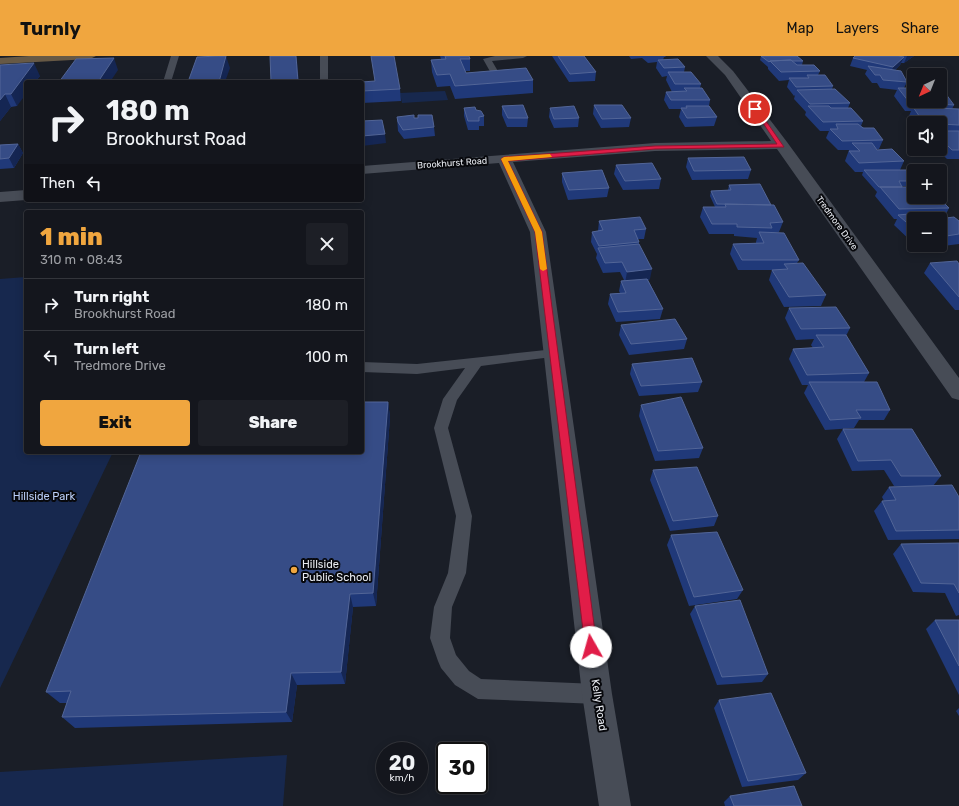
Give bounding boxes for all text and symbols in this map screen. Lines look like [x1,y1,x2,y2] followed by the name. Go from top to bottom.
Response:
[20,17,81,40] text: Turnly
[787,20,814,37] text: Map
[836,20,879,37] text: Layers
[901,20,939,37] text: Share
[907,68,947,108] north arrow
[907,68,947,252] map controls
[738,92,772,126] pin
[106,94,190,127] text: 180 m
[40,96,92,148] icon: right
[744,98,766,120] icon: arrive
[907,116,947,156] button: sound
[106,128,247,150] text: Brookhurst Road
[417,156,487,170] street label: Brookhurst Road
[907,164,947,204] button: +
[83,172,105,194] icon: left
[40,174,75,192] text: Then
[814,194,860,252] street label: Tredmore Drive
[907,212,947,252] button: −
[40,223,103,251] text: 1 min
[306,223,348,265] button: close
[40,252,123,267] text: 310 m · 08:43
[74,288,149,306] text: Turn right
[40,294,62,316] icon: right
[306,296,348,314] text: 180 m
[74,306,176,321] text: Brookhurst Road
[74,340,139,358] text: Turn left
[40,346,62,368] icon: left
[306,348,348,366] text: 100 m
[74,358,166,373] text: Tredmore Drive
[40,400,190,446] button: Exit
[198,400,348,446] button: Share
[13,490,76,503] park label: Hillside Park
[302,558,371,584] place label: Hillside Public School
[289,565,299,575] marker: Hillside Public School
[570,626,612,668] position arrow
[588,678,610,732] street label: Kelly Road
[436,742,488,794] speed limit sign: 30
[389,751,415,775] text: 20
[390,772,414,784] text: km/h

